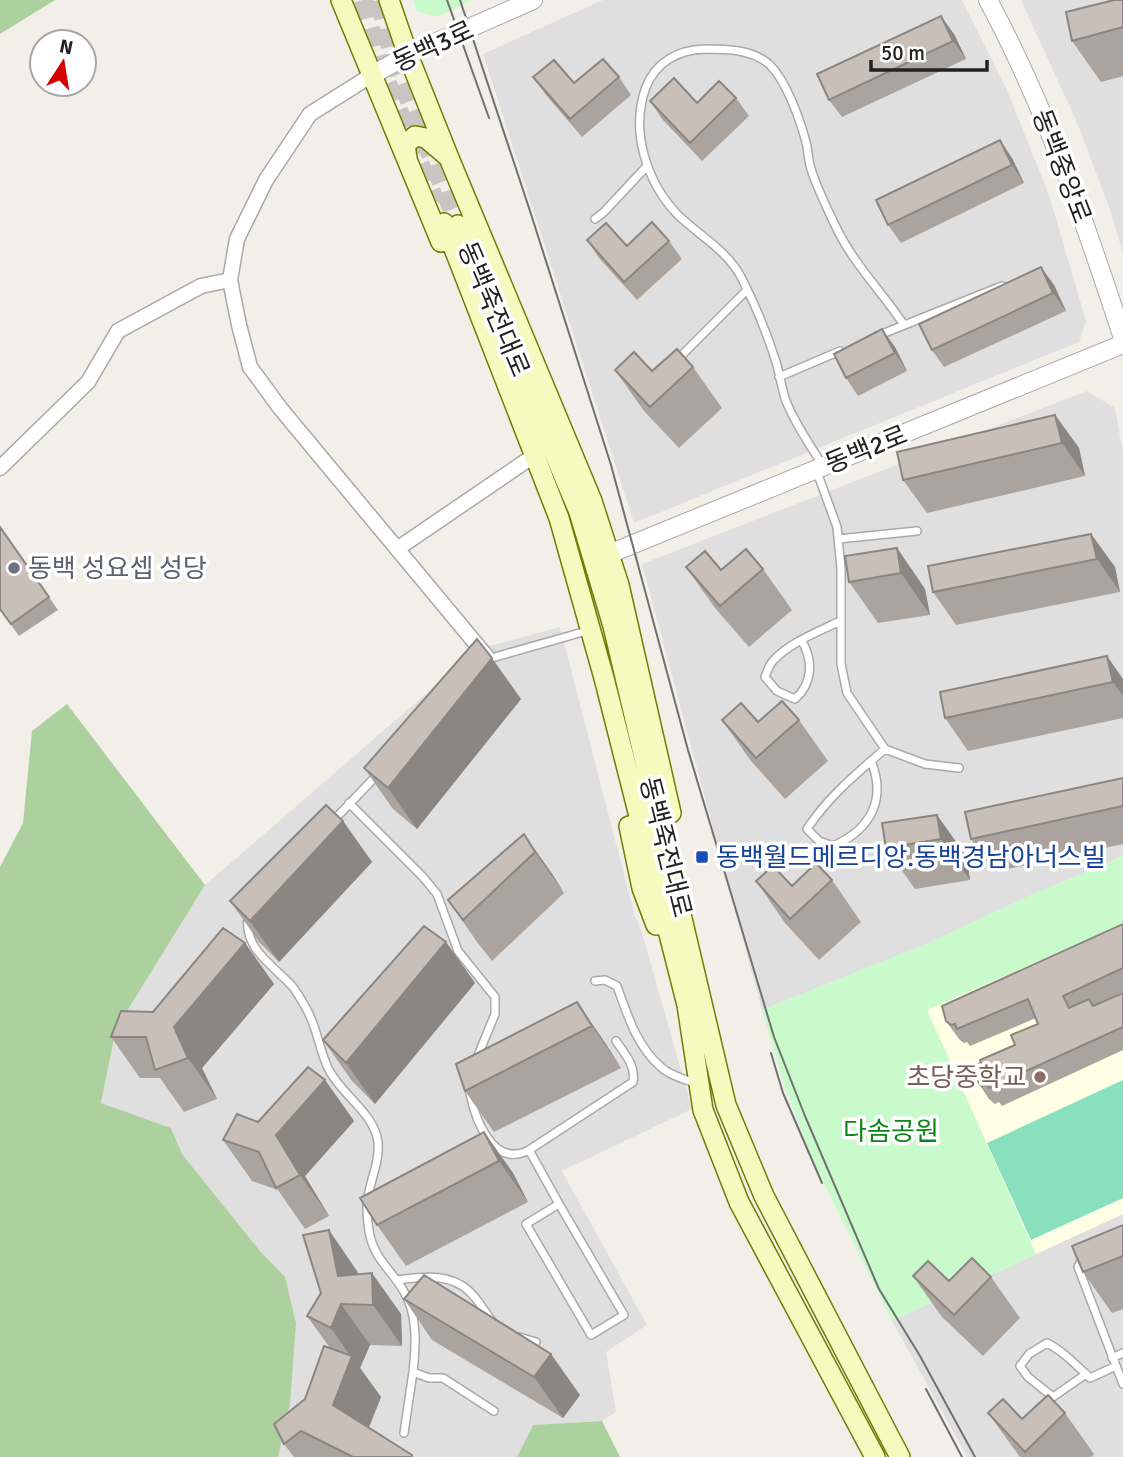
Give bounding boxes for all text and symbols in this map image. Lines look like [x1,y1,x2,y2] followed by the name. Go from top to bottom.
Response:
[388,14,479,80] street label: 동백3로
[28,28,98,98] north arrow
[871,28,986,72] scale bar
[57,34,75,60] text: N
[881,40,925,66] text: 50 m
[1025,105,1097,228] street label: 동백중앙로
[450,237,536,382] street label: 동백죽전대로
[821,419,912,481] street label: 동백2로
[28,553,207,585] place label: 동백 성요셉 성당
[6,560,22,576] marker: 동백 성요셉 성당
[632,774,698,921] street label: 동백죽전대로
[716,842,1106,874] place label: 동백월드메르디앙.동백경남아너스빌
[694,849,710,865] marker: 동백월드메르디앙.동백경남아너스빌
[906,1062,1026,1094] place label: 초당중학교
[1032,1069,1048,1085] marker: 초당중학교
[843,1116,939,1148] park label: 다솜공원

